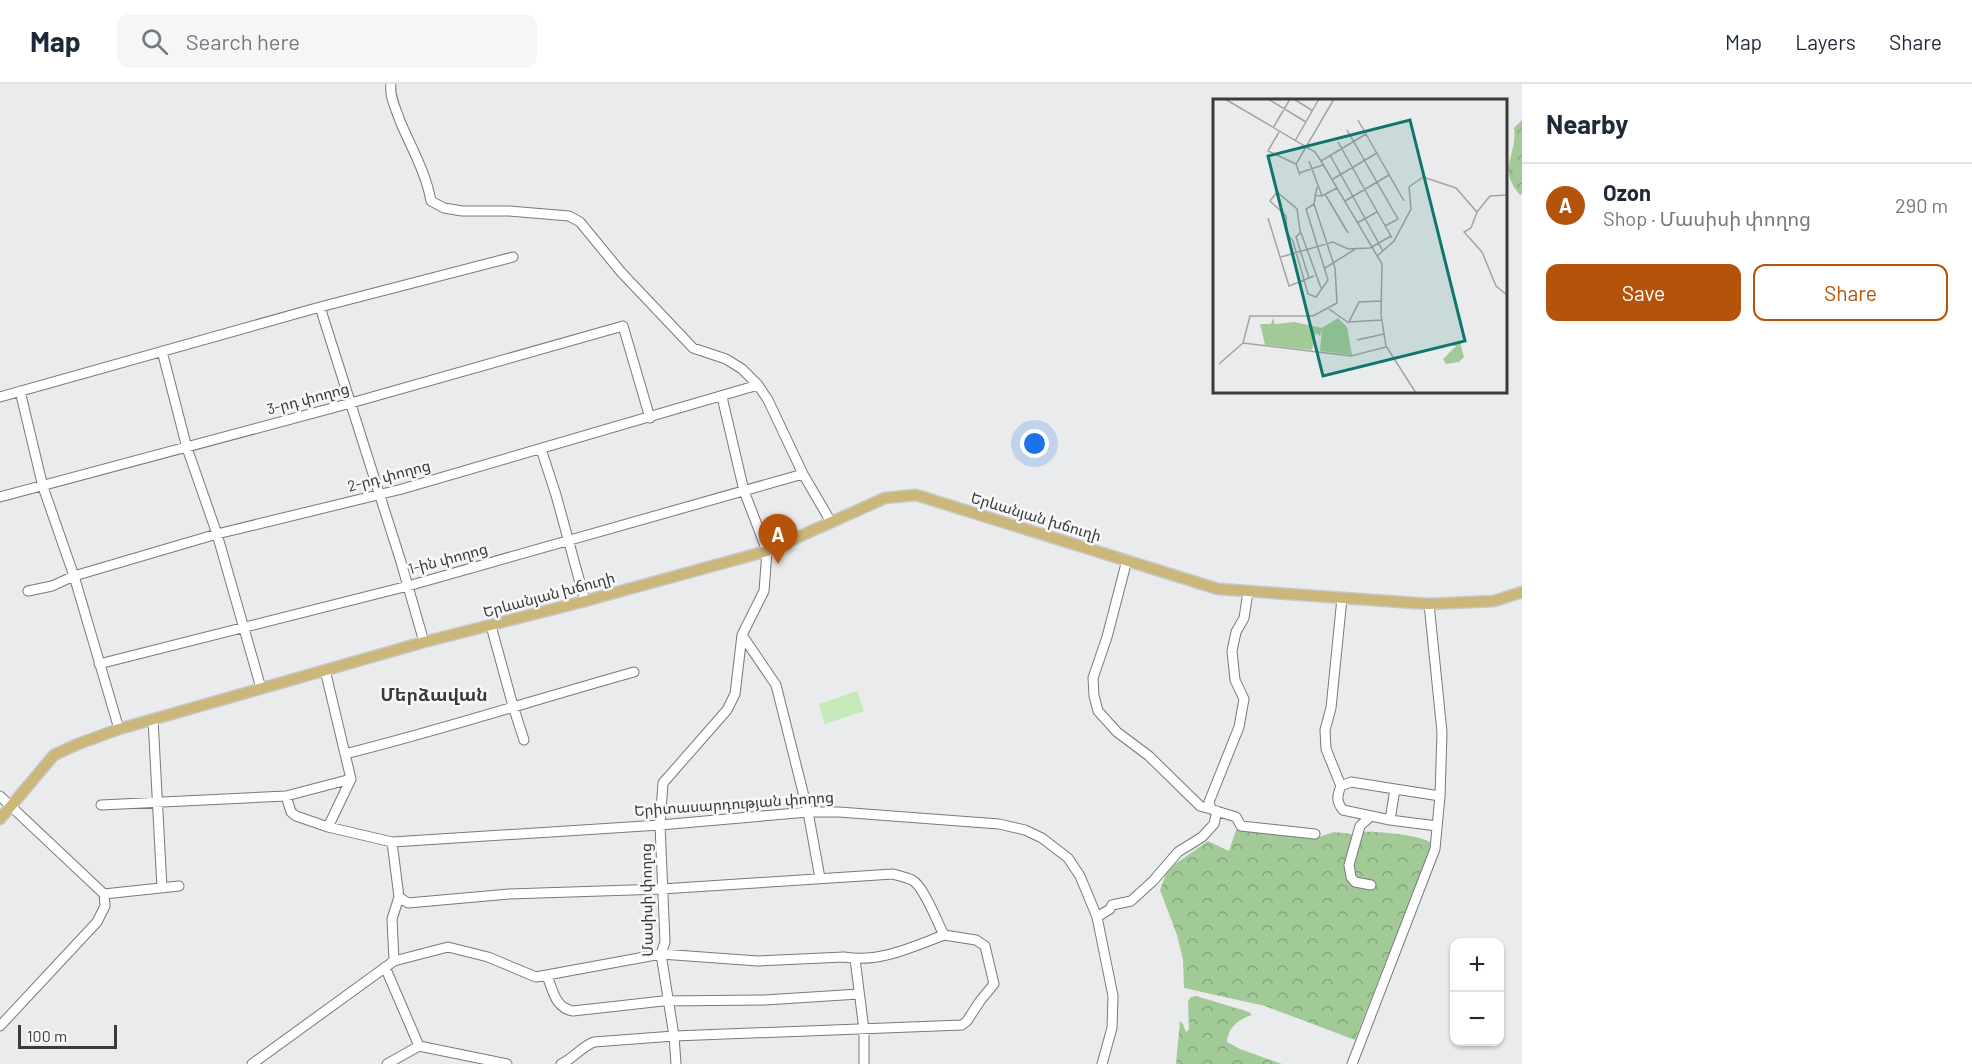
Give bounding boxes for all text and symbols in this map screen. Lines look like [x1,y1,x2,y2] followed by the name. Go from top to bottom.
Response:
[117,14,537,68] search box
[30,24,81,58] text: Map
[138,25,171,58] icon: search
[186,28,300,54] text: Search here
[1725,29,1762,54] text: Map
[1795,29,1856,54] text: Layers
[1889,29,1942,54] text: Share
[1213,99,1507,393] inset map
[1546,108,1628,139] text: Nearby
[1603,179,1651,205] text: Ozon
[1559,193,1572,217] text: A
[1895,193,1948,217] text: 290 m
[1603,206,1811,230] text: Shop · Մասիսի փողոց
[1546,264,1741,321] button: Save
[1753,264,1948,321] button: Share
[265,378,351,419] street label: 3-րդ փողոց
[1020,429,1049,458] your location
[345,455,432,496] street label: 2-րդ փողոց
[968,488,1104,545] street label: Երևանյան խճուղի
[758,514,798,564] pin: A
[406,539,490,578] street label: 1-ին փողոց
[481,568,617,621] street label: Երևանյան խճուղի
[380,683,488,705] district label: Մերձավան
[633,787,835,820] street label: Երիտասարդության փողոց
[636,843,657,957] street label: Մասիսի փողոց
[1450,938,1504,1046] map controls
[1450,938,1504,992] button: +
[1450,992,1504,1046] button: −
[18,1022,117,1050] scale bar
[27,1026,67,1045] text: 100 m

